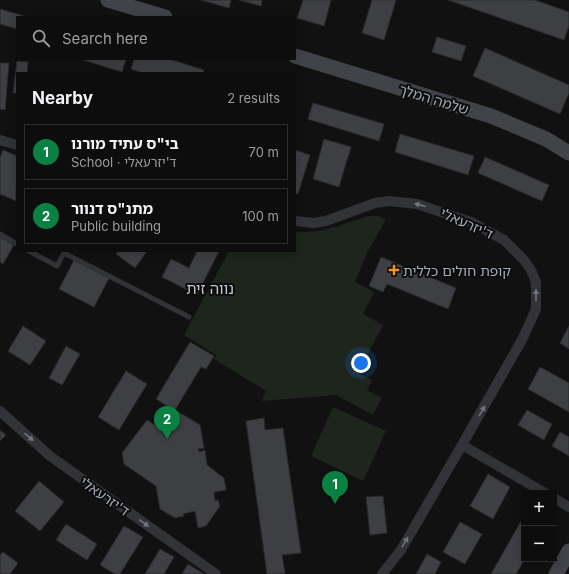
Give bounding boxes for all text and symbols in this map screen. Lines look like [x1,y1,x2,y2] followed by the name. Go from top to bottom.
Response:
[16,16,296,60] search box
[30,27,52,49] icon: search
[62,29,148,48] text: Search here
[397,80,471,118] street label: שלמה המלך
[32,88,93,108] text: Nearby
[227,90,280,106] text: 2 results
[71,134,179,153] text: בי"ס עתיד מורנו
[43,144,49,160] text: 1
[249,144,279,160] text: 70 m
[71,154,177,170] text: School · ד'יזרעאלי
[71,199,153,218] text: מתנ"ס דנוור
[413,202,425,208] one-way arrow
[438,204,497,242] street label: ד'יזרעאלי
[42,208,50,224] text: 2
[242,208,279,224] text: 100 m
[71,218,161,234] text: Public building
[403,262,511,279] place label: קופת חולים כללית
[388,264,400,276] marker: קופת חולים כללית
[186,279,234,298] district label: נווה זית
[533,288,539,301] one-way arrow
[351,353,371,373] your location
[478,405,485,417] one-way arrow
[154,406,180,439] pin: 2
[23,433,34,442] one-way arrow
[322,471,348,504] pin: 1
[77,473,133,519] street label: ד'יזרעאלי
[521,490,557,562] map controls
[521,490,557,526] button: +
[139,519,149,527] one-way arrow
[521,526,557,562] button: −
[401,537,409,547] one-way arrow

